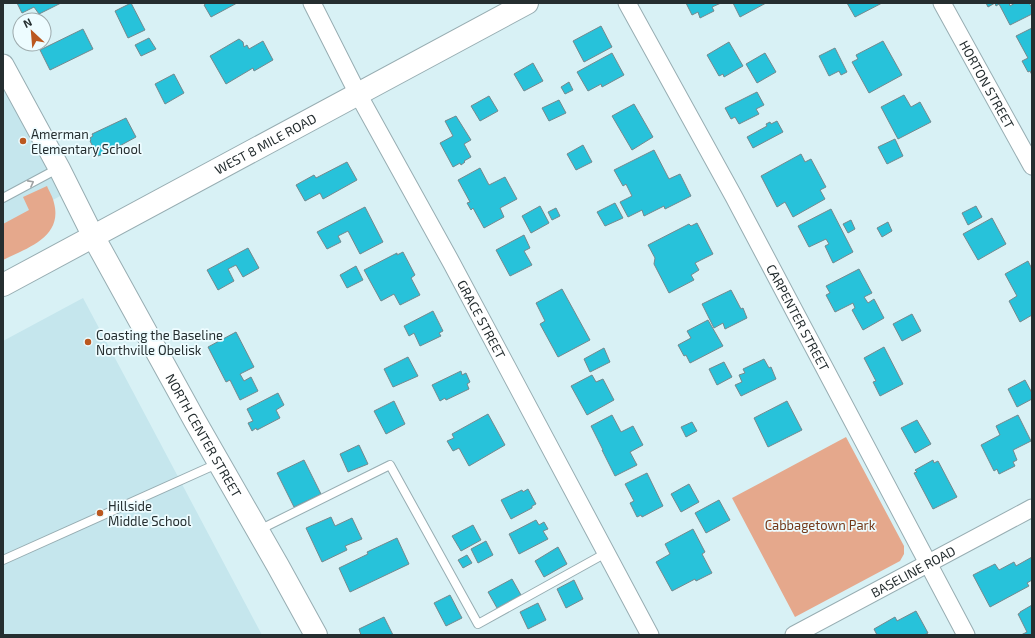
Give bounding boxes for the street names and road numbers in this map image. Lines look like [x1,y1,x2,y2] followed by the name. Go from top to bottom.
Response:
[956,37,1018,132] street label: HORTON STREET
[212,110,319,178] street label: WEST 8 MILE ROAD
[763,261,833,374] street label: CARPENTER STREET
[454,277,509,362] street label: GRACE STREET
[162,371,245,500] street label: NORTH CENTER STREET
[868,542,958,601] street label: BASELINE ROAD

